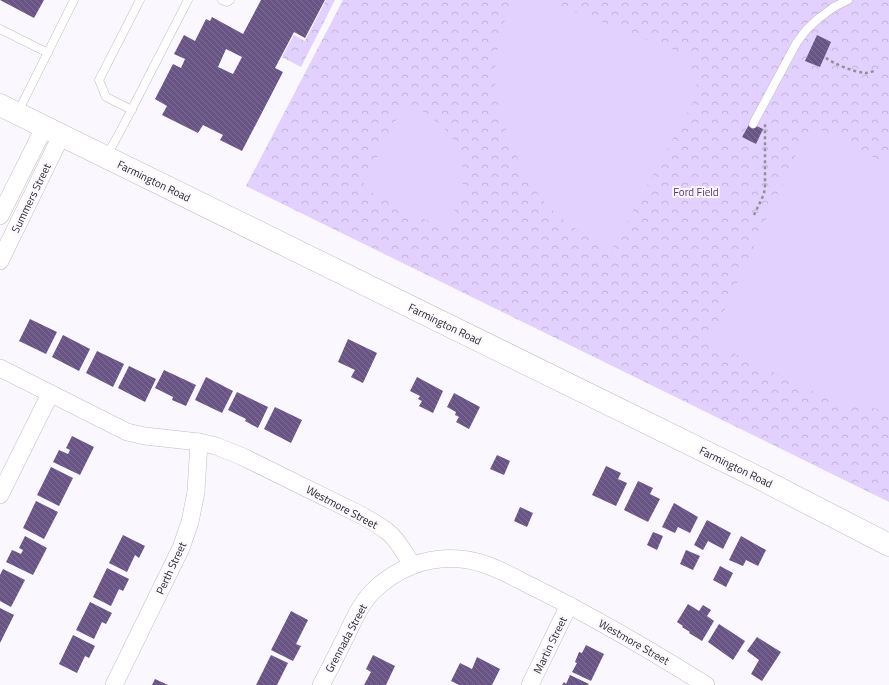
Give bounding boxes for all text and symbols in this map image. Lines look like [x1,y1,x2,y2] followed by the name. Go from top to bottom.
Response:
[115,156,193,206] street label: Farmington Road
[7,160,55,235] street label: Summers Street
[673,184,719,200] park label: Ford Field
[406,299,484,349] street label: Farmington Road
[697,442,775,492] street label: Farmington Road
[303,481,381,533] street label: Westmore Street
[152,539,190,597] street label: Perth Street
[321,601,371,675] street label: Grennada Street
[529,614,571,676] street label: Martin Street
[596,615,672,669] street label: Westmore Street

